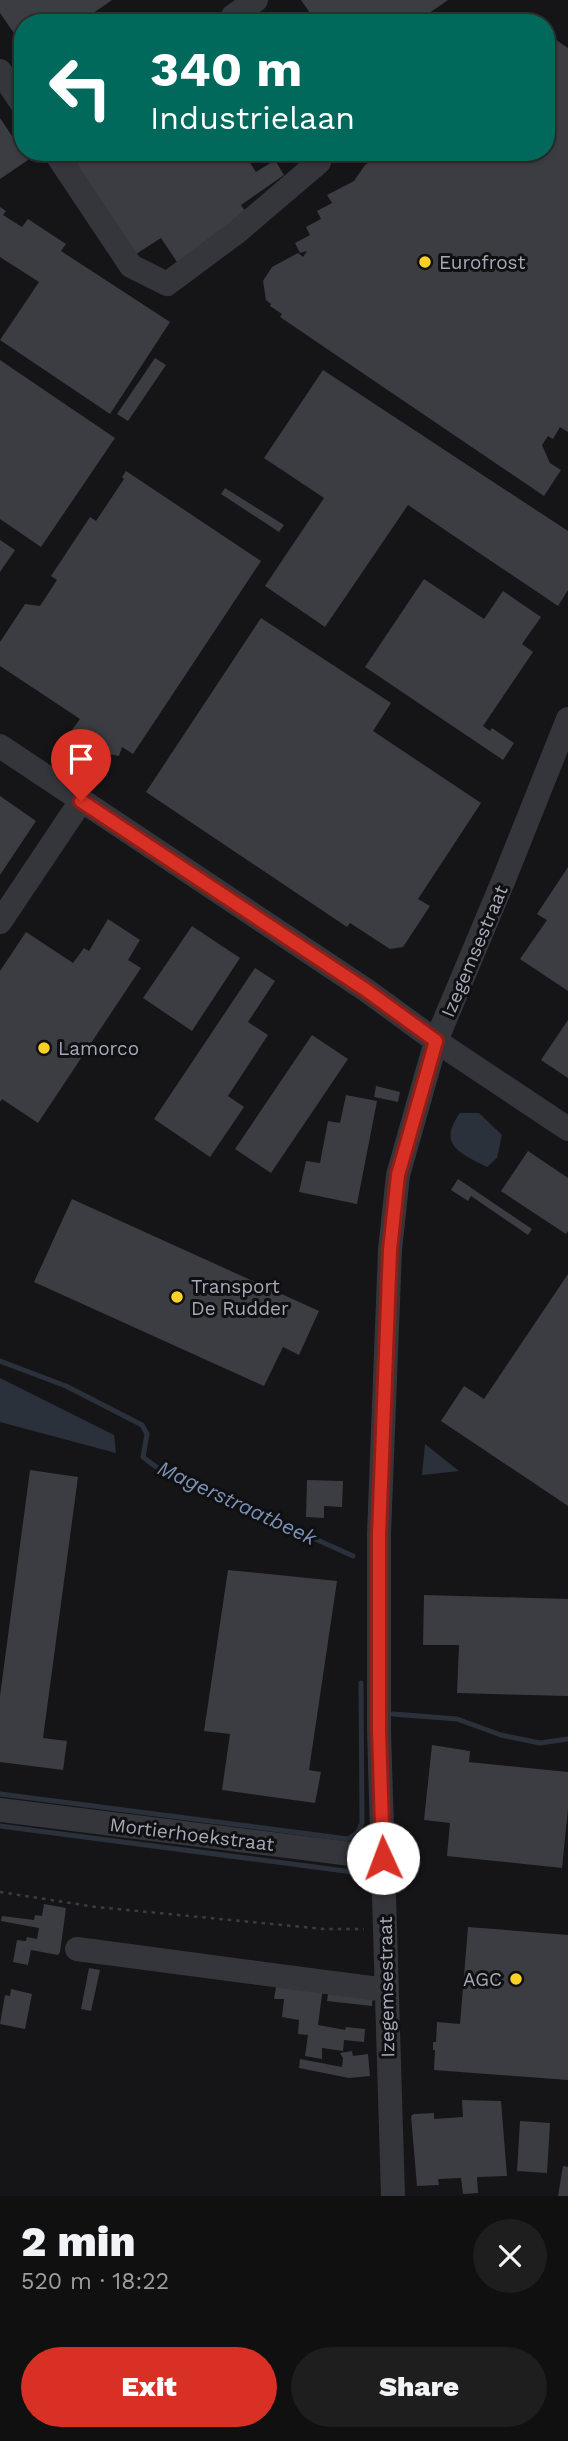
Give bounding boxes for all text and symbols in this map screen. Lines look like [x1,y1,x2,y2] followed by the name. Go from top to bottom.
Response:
[150,40,302,98] text: 340 m
[35,42,126,133] icon: left
[150,99,355,137] text: Industrielaan
[439,251,526,274] place label: Eurofrost
[417,254,433,270] marker: Eurofrost
[51,729,111,801] pin
[62,740,100,778] icon: arrive
[436,882,513,1021] street label: Izegemsestraat
[58,1037,139,1060] place label: Lamorco
[36,1040,52,1056] marker: Lamorco
[191,1275,289,1320] place label: Transport De Rudder
[169,1289,185,1305] marker: Transport De Rudder
[154,1455,321,1551] water label: Magerstraatbeek
[108,1813,276,1856] street label: Mortierhoekstraat
[346,1821,420,1895] position arrow
[374,1916,399,2058] street label: Izegemsestraat
[463,1968,502,1991] place label: AGC
[508,1971,524,1987] marker: AGC
[21,2217,135,2266] text: 2 min
[473,2219,547,2293] button: close
[21,2268,169,2295] text: 520 m · 18:22
[21,2347,277,2427] button: Exit
[291,2347,547,2427] button: Share

